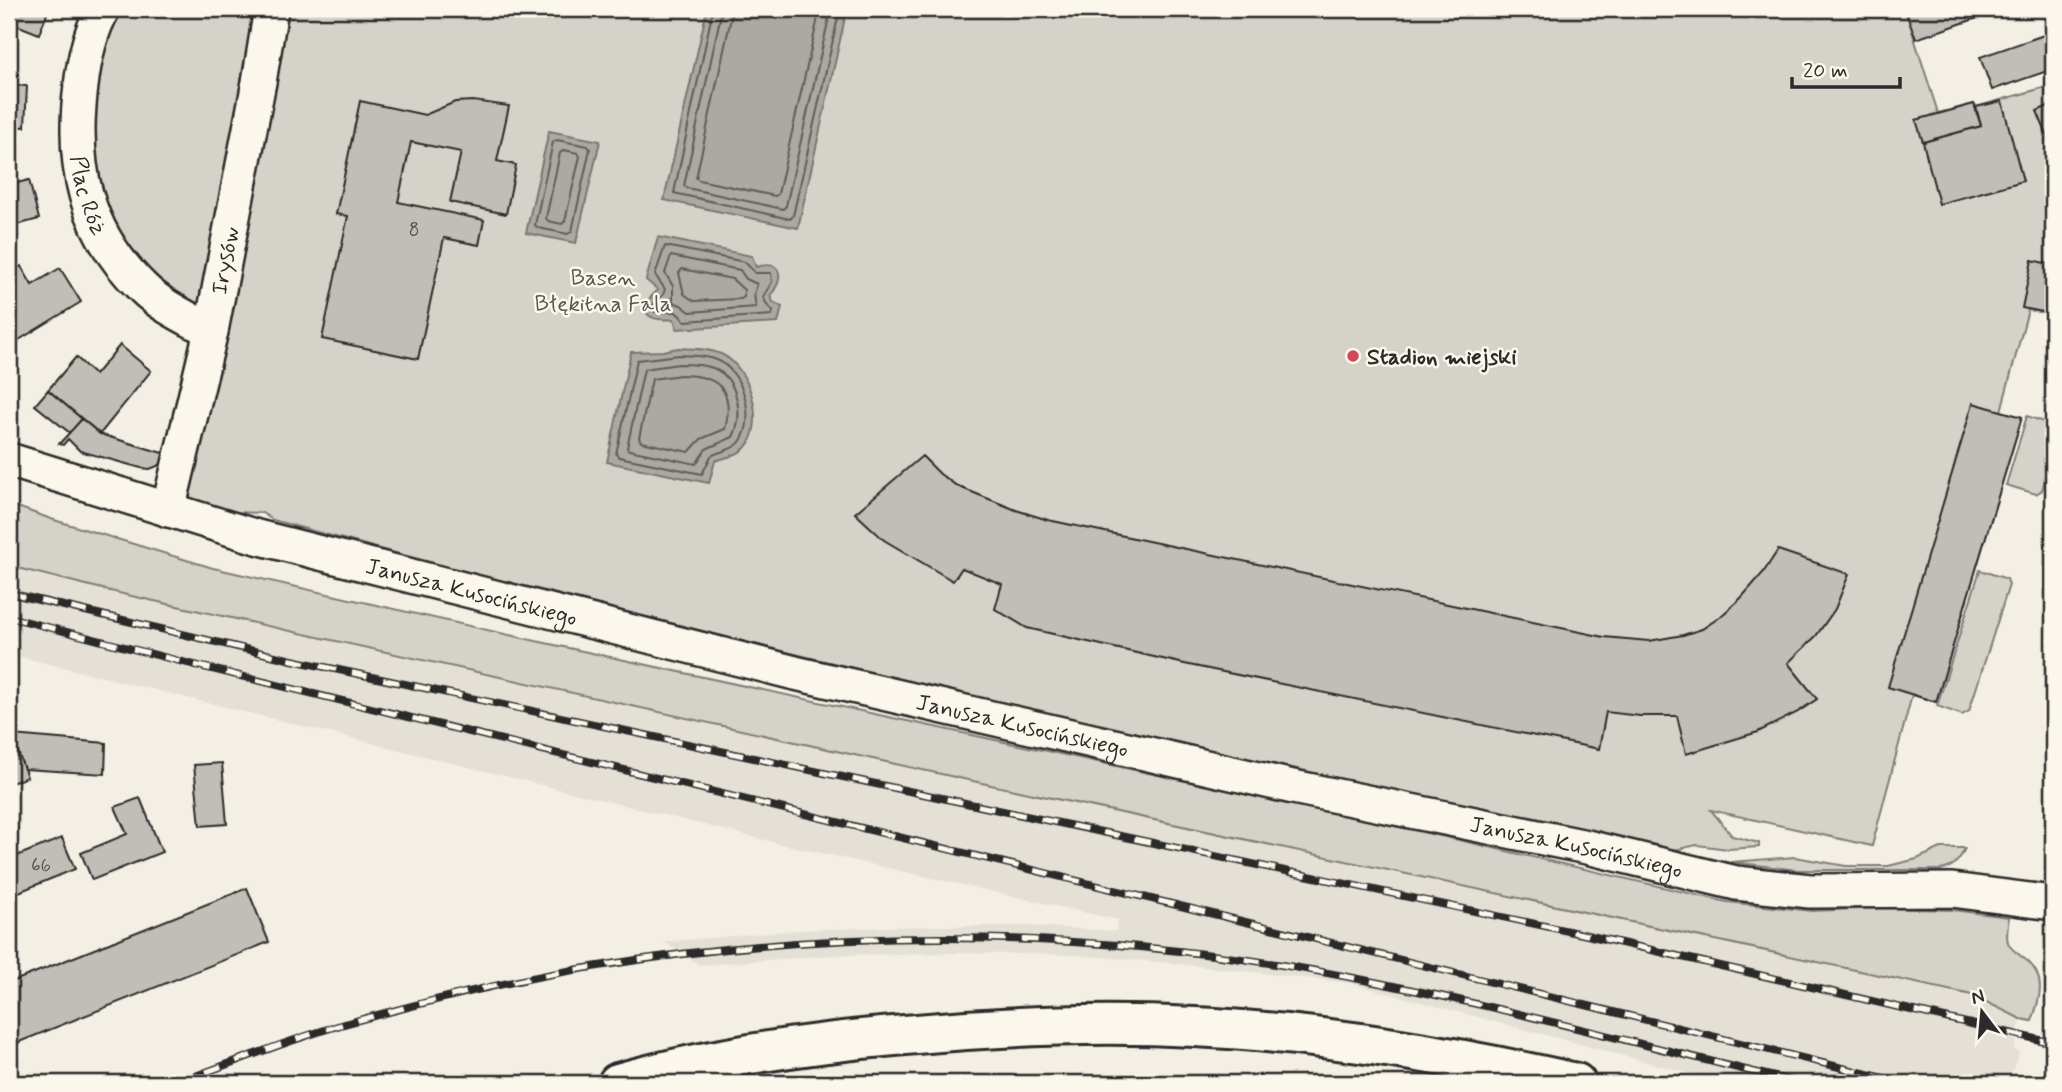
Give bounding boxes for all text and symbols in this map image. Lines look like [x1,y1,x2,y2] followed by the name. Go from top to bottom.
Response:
[1792,46,1901,90] scale bar
[1803,57,1848,85] text: 20 m
[62,154,113,241] street label: Plac Róż
[409,218,419,243] house number: 8
[205,224,248,297] street label: Irysów
[535,264,671,320] park label: Basen Błękitna Fala
[1367,343,1517,373] place label: Stadion miejski
[1345,348,1361,364] marker: Stadion miejski
[362,552,580,634] street label: Janusza Kusocińskiego
[913,688,1131,766] street label: Janusza Kusocińskiego
[1467,810,1685,887] street label: Janusza Kusocińskiego
[31,853,51,878] house number: 66
[1946,976,2016,1046] north arrow
[1968,983,1987,1011] text: N

